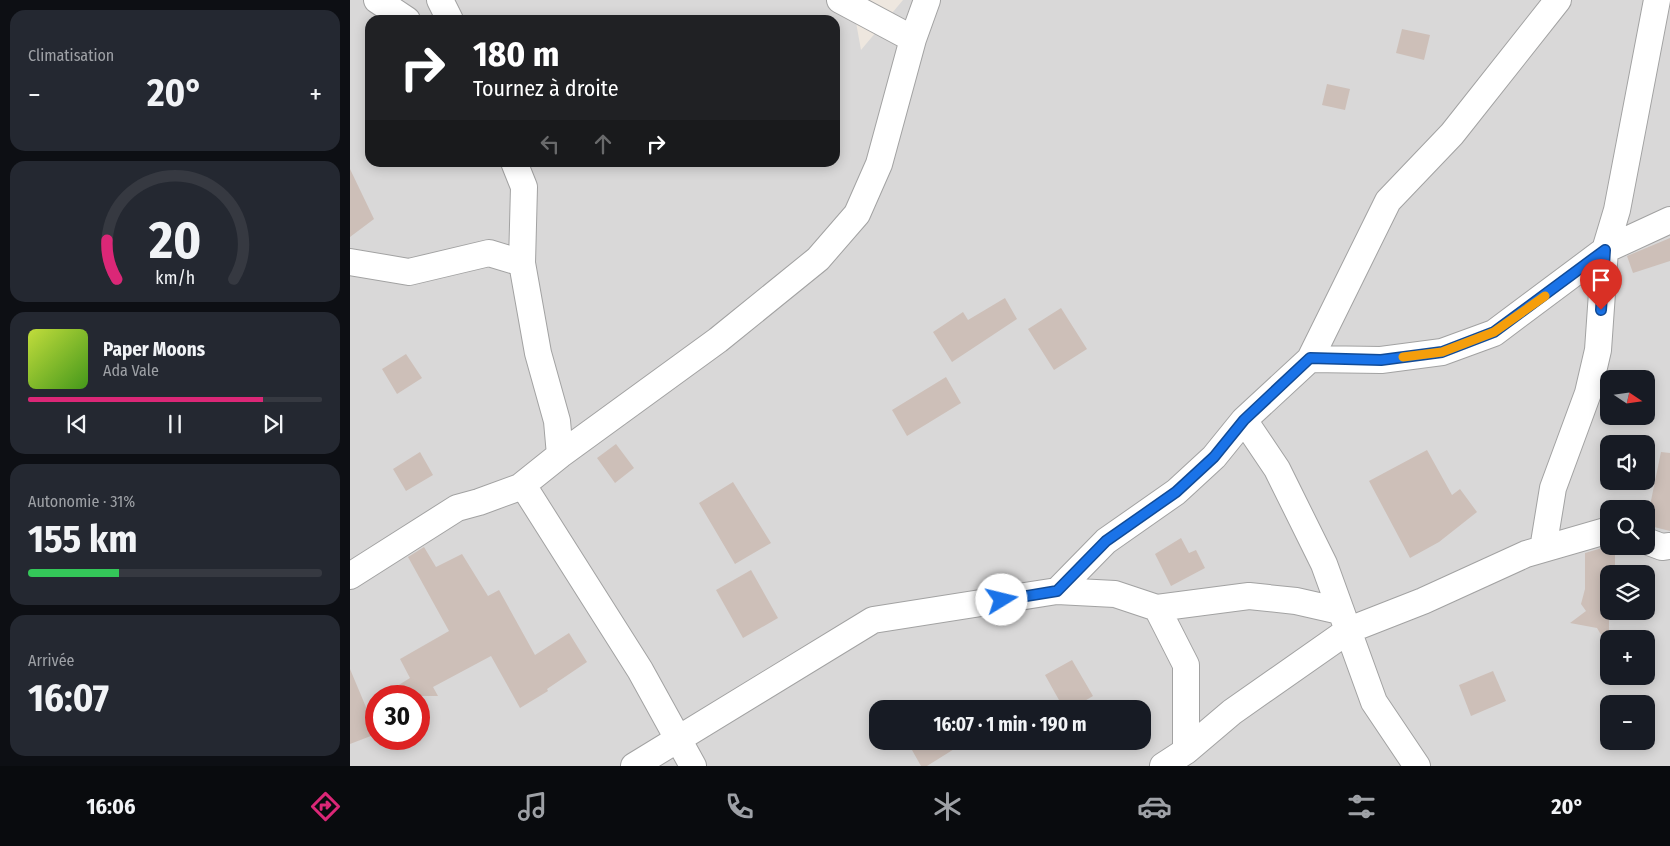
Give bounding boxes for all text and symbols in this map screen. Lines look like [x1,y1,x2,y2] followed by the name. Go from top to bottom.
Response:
[473,33,559,75] text: 180 m
[390,35,455,100] icon: right
[28,46,114,65] text: Climatisation
[147,70,203,116] text: 20°
[473,75,619,102] text: Tournez à droite
[28,78,41,111] text: −
[309,78,322,111] text: +
[536,130,564,158] icon: left
[589,130,617,158] icon: ahead
[642,130,670,158] icon: right
[148,209,201,272] text: 20
[1580,259,1622,310] pin
[1587,266,1615,294] icon: arrive
[155,267,195,289] text: km/h
[103,338,205,361] text: Paper Moons
[103,361,159,380] text: Ada Vale
[1600,370,1655,425] north arrow
[1600,370,1655,750] map controls
[63,410,91,438] icon: previous
[161,410,189,438] icon: pause
[259,410,287,438] icon: next
[1600,435,1655,490] button: sound
[28,492,135,511] text: Autonomie · 31%
[1600,500,1655,555] button: search
[28,516,137,562] text: 155 km
[1600,565,1655,620] button: layers
[975,573,1027,625] position arrow
[1600,630,1655,685] button: +
[28,651,74,670] text: Arrivée
[28,675,109,721] text: 16:07
[365,685,430,750] speed limit sign: 30
[1600,695,1655,750] button: −
[933,713,1087,736] text: 16:07 · 1 min · 190 m
[308,789,343,824] icon: directions
[515,789,550,824] icon: music
[722,789,757,824] icon: phone
[930,789,965,824] icon: climate
[1137,789,1172,824] icon: car
[1344,789,1379,824] icon: filters
[86,793,136,820] text: 16:06
[1551,793,1584,820] text: 20°

